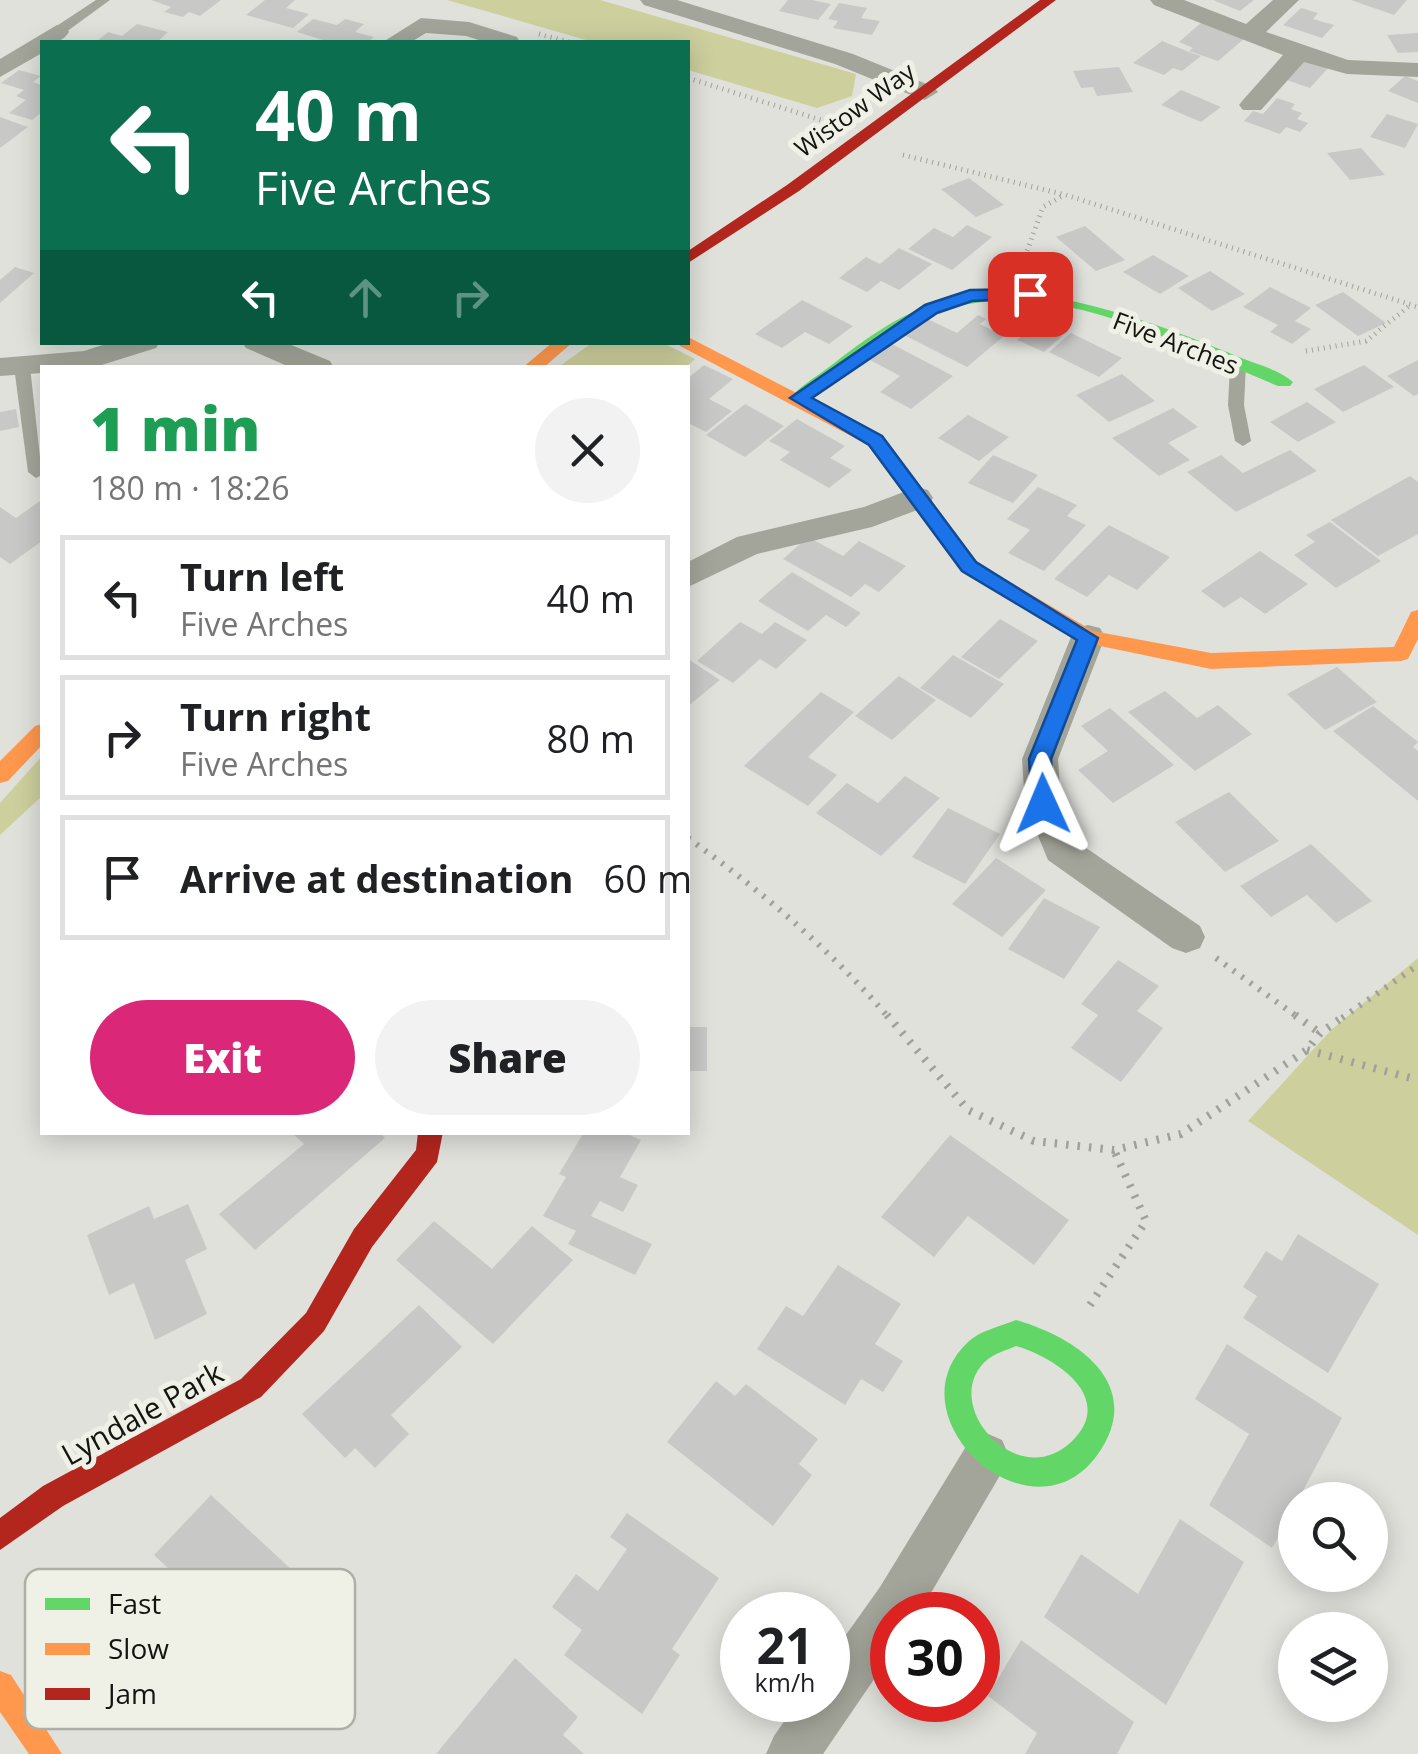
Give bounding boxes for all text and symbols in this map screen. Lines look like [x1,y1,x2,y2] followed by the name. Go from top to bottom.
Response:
[787,54,921,164] street label: Wistow Way
[255,66,422,162] text: 40 m
[90,80,220,210] icon: left
[255,157,492,218] text: Five Arches
[988,252,1073,337] pin
[1003,267,1058,322] icon: arrive
[233,270,288,325] icon: left
[338,270,393,325] icon: ahead
[443,270,498,325] icon: right
[1109,303,1243,381] street label: Five Arches
[90,387,260,469] text: 1 min
[535,398,640,503] button: close
[90,466,289,509] text: 180 m · 18:26
[180,550,344,602] text: Turn left
[95,570,150,625] icon: left
[546,572,635,624] text: 40 m
[180,602,348,645] text: Five Arches
[180,690,371,742] text: Turn right
[95,710,150,765] icon: right
[546,712,635,764] text: 80 m
[180,742,348,785] text: Five Arches
[991,752,1095,856] position arrow
[95,850,150,905] icon: arrive
[180,852,574,904] text: Arrive at destination
[604,852,692,904] text: 60 m
[90,1000,355,1115] button: Exit
[375,1000,640,1115] button: Share
[54,1352,230,1474] street label: Lyndale Park
[1278,1482,1388,1722] map controls
[1278,1482,1388,1592] button: search
[25,1569,355,1729] legend
[108,1584,161,1622] text: Fast
[870,1592,1000,1722] speed limit sign: 30
[756,1611,814,1679] text: 21
[1278,1612,1388,1722] button: layers
[108,1629,169,1667] text: Slow
[755,1665,815,1699] text: km/h
[105,1674,157,1712] text: Jam

